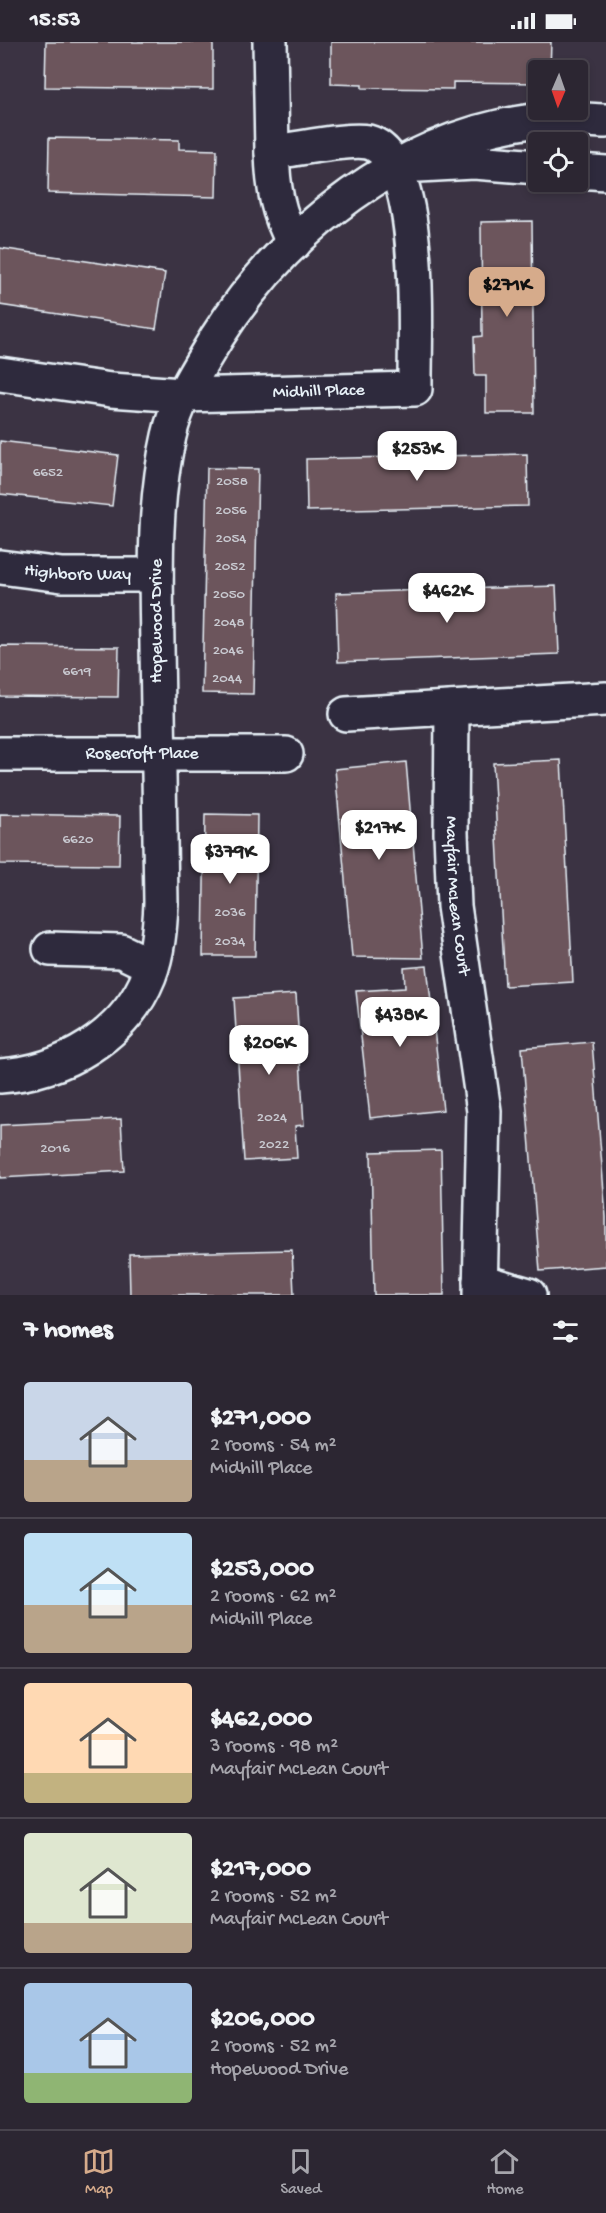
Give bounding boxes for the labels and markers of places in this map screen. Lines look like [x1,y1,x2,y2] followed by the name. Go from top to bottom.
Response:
[465,267,549,318] pin: $271K
[375,431,459,482] pin: $253K
[405,573,489,624] pin: $462K
[337,810,421,861] pin: $217K
[188,834,272,885] pin: $379K
[358,997,442,1048] pin: $438K
[227,1025,311,1076] pin: $206K

